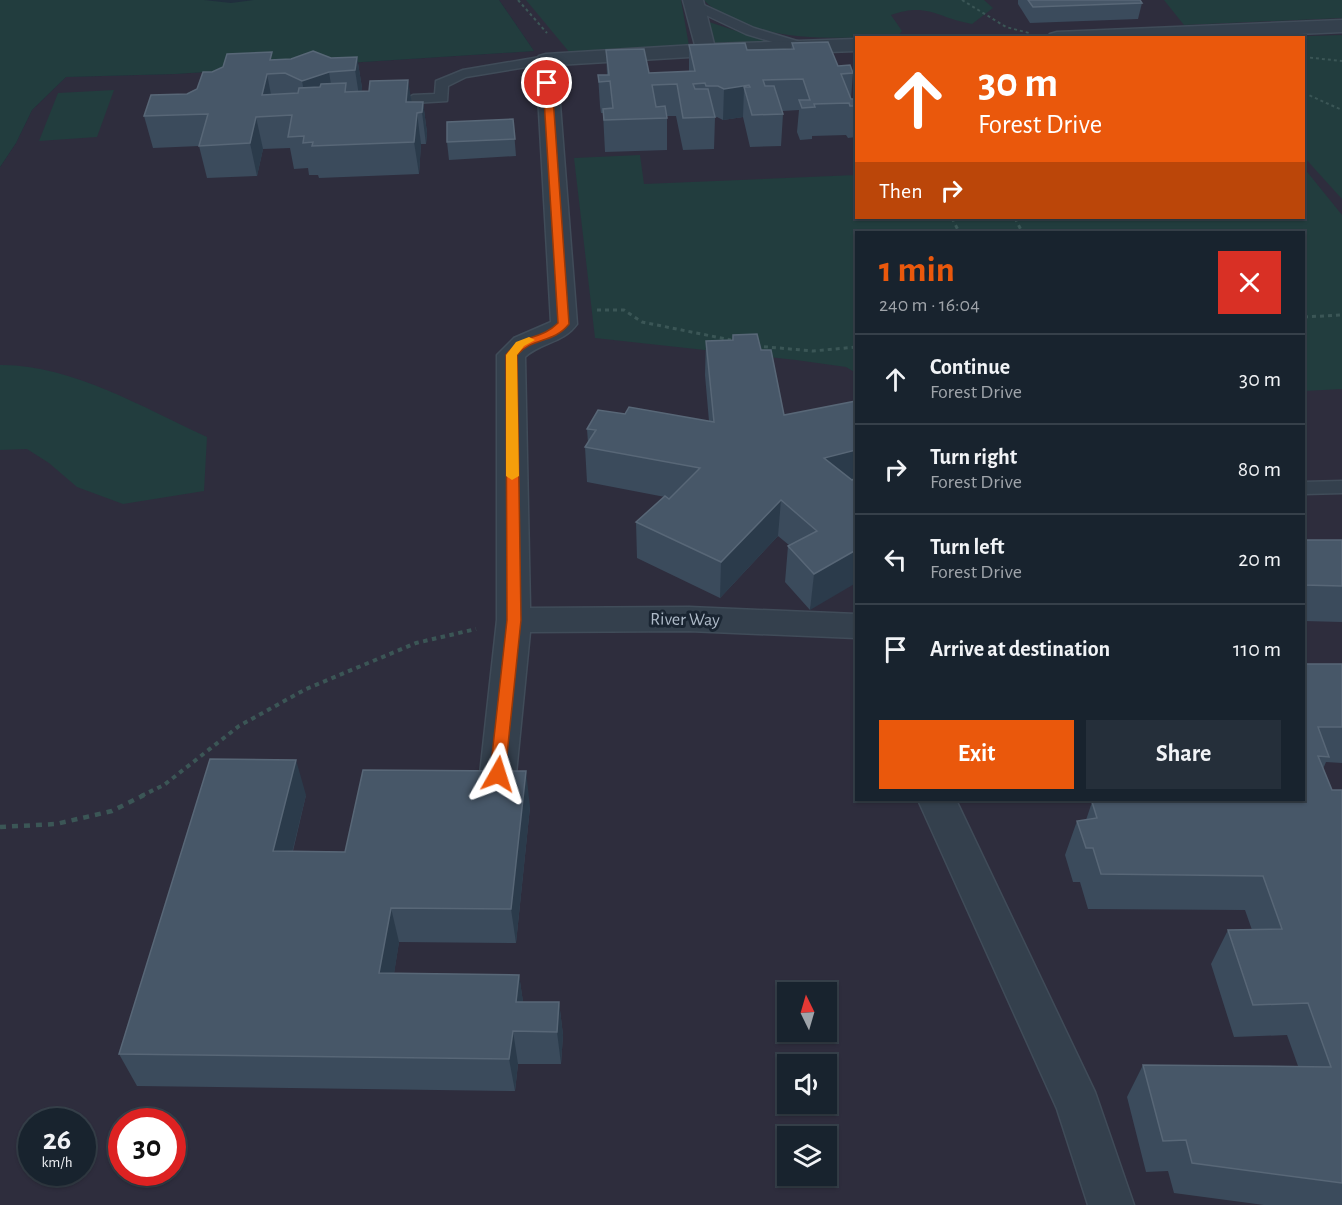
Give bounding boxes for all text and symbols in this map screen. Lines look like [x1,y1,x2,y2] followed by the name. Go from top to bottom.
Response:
[521,57,572,108] pin
[879,60,957,138] icon: ahead
[978,62,1058,104] text: 30 m
[530,66,563,99] icon: arrive
[978,111,1102,138] text: Forest Drive
[935,174,968,207] icon: right
[879,180,923,202] text: Then
[1218,251,1281,314] button: close
[879,252,955,288] text: 1 min
[879,295,980,315] text: 240 m · 16:04
[930,356,1010,378] text: Continue
[879,363,912,396] icon: ahead
[1239,368,1281,390] text: 30 m
[930,382,1022,402] text: Forest Drive
[930,446,1017,468] text: Turn right
[879,453,912,486] icon: right
[1238,458,1281,480] text: 80 m
[930,472,1022,492] text: Forest Drive
[930,536,1004,558] text: Turn left
[879,543,912,576] icon: left
[1238,548,1281,570] text: 20 m
[930,562,1022,582] text: Forest Drive
[650,610,720,630] street label: River Way
[879,633,912,666] icon: arrive
[930,638,1110,660] text: Arrive at destination
[1233,638,1281,660] text: 110 m
[879,720,1074,789] button: Exit
[1086,720,1281,789] button: Share
[466,742,530,806] position arrow
[777,982,837,1042] north arrow
[777,982,837,1186] map controls
[777,1054,837,1114] button: sound
[108,1108,186,1186] speed limit sign: 30
[43,1125,71,1155] text: 26
[777,1126,837,1186] button: layers
[42,1155,72,1170] text: km/h

